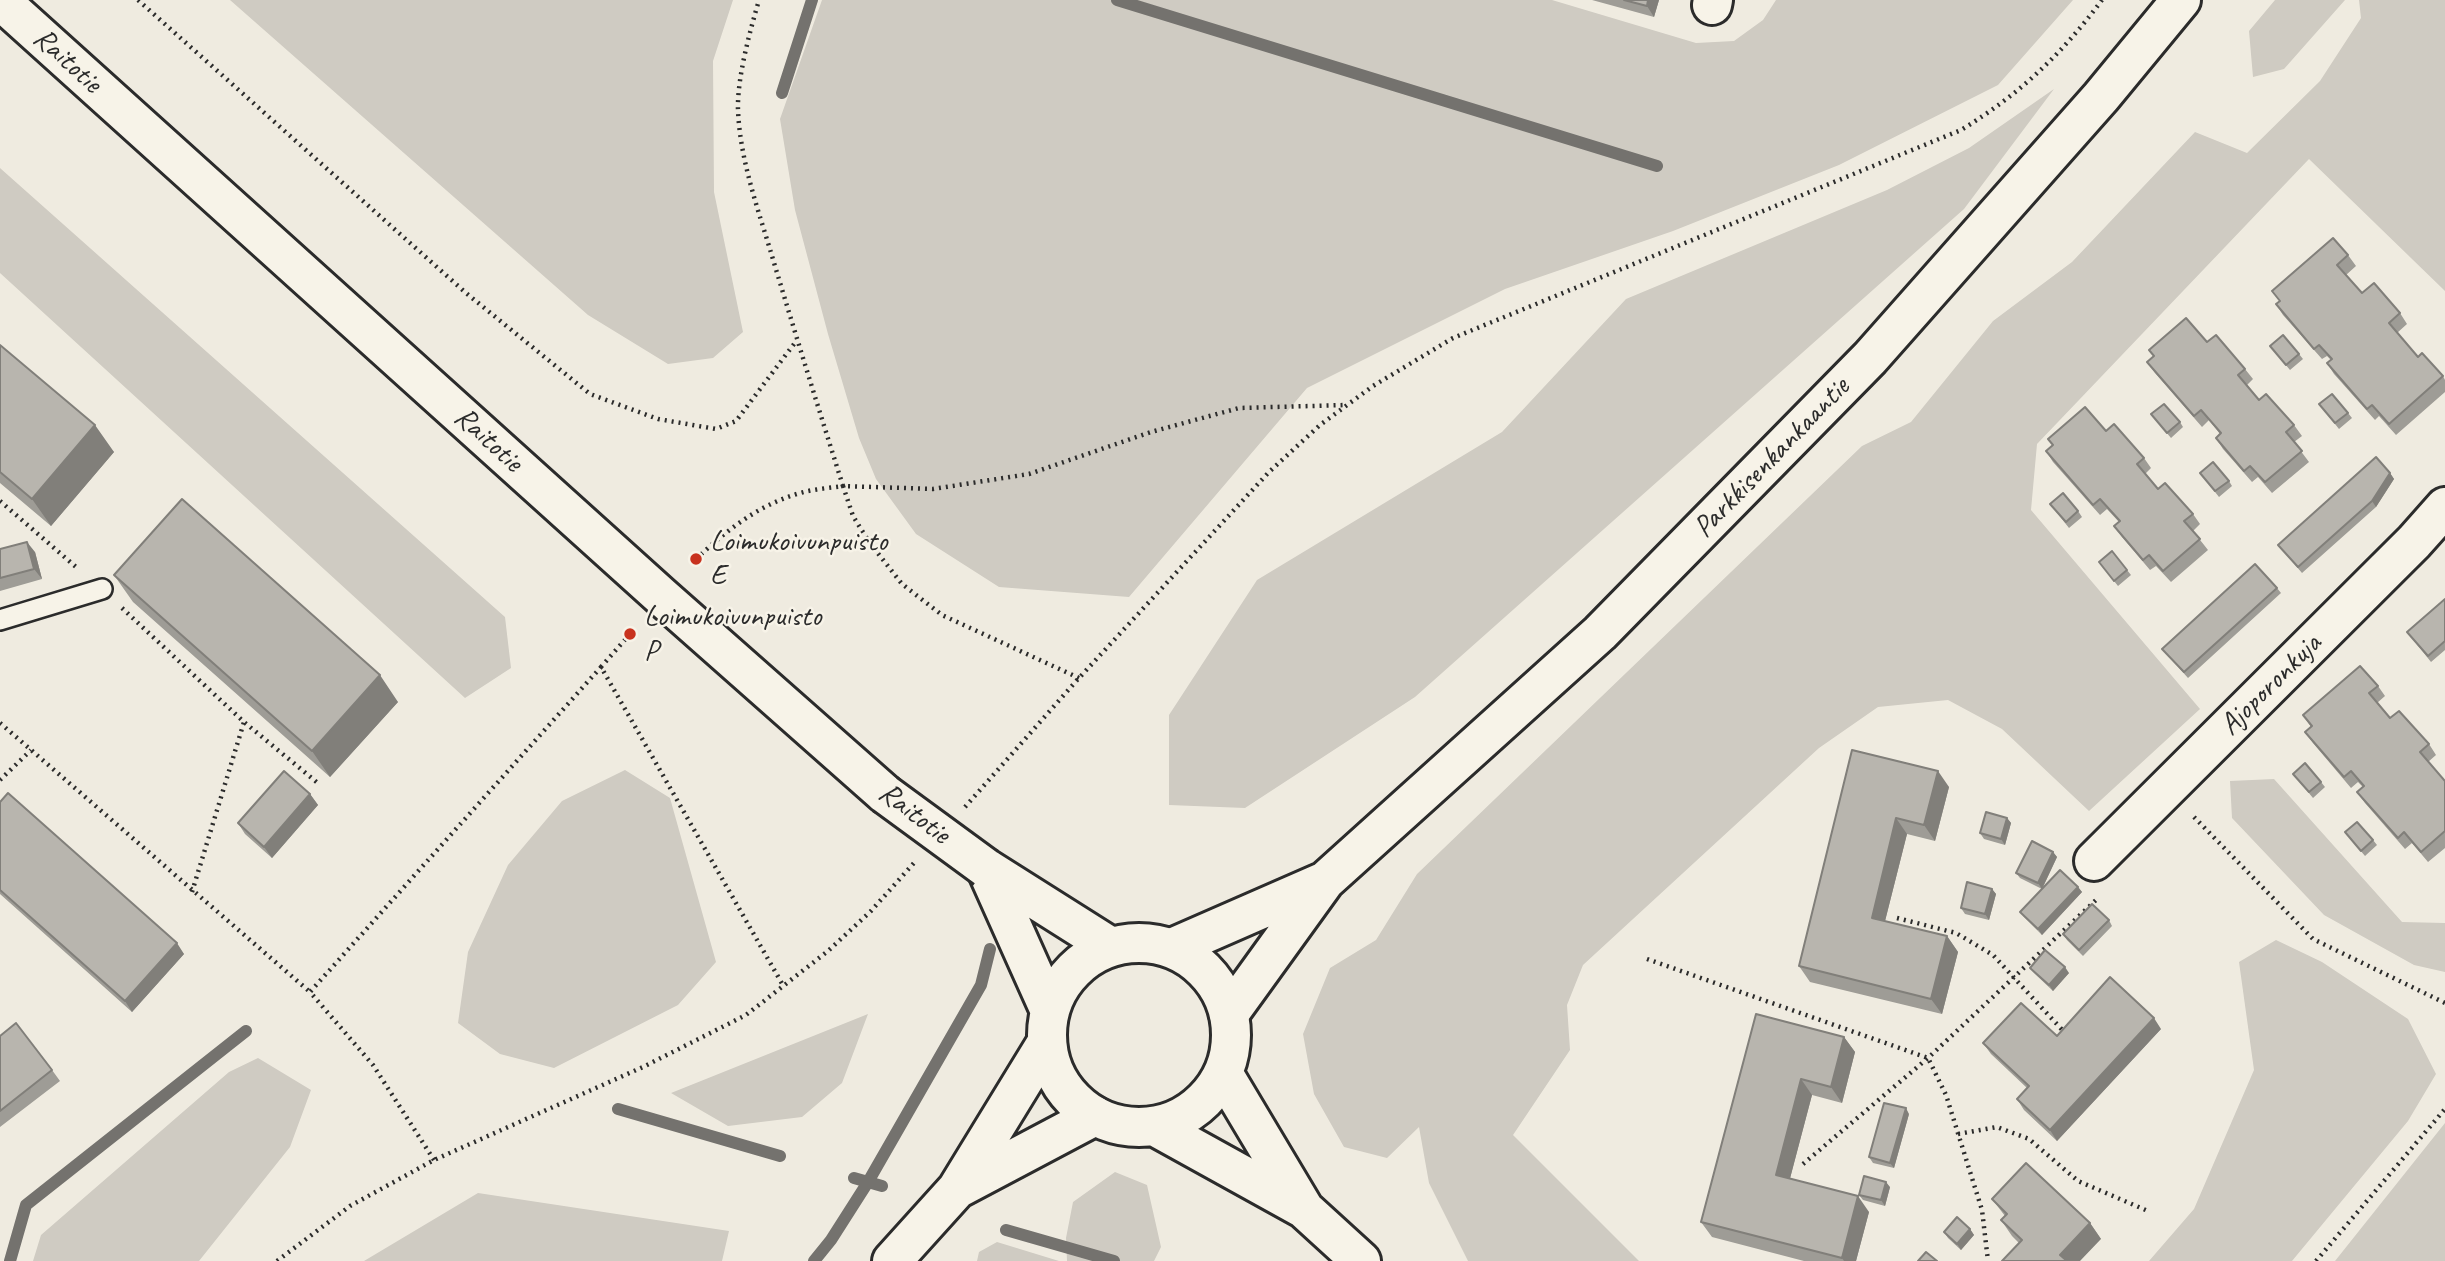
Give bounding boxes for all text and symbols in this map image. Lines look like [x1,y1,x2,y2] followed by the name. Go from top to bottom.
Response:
[25,21,109,101] street label: Raitotie
[1686,370,1858,546] street label: Parkkisenkankaantie
[446,400,530,480] street label: Raitotie
[710,524,887,594] place label: Loimukoivunpuisto E
[688,551,704,567] marker: Loimukoivunpuisto E
[644,599,821,670] place label: Loimukoivunpuisto P
[622,626,638,642] marker: Loimukoivunpuisto P
[2213,627,2329,743] street label: Ajoporonkuja
[871,775,957,853] street label: Raitotie

